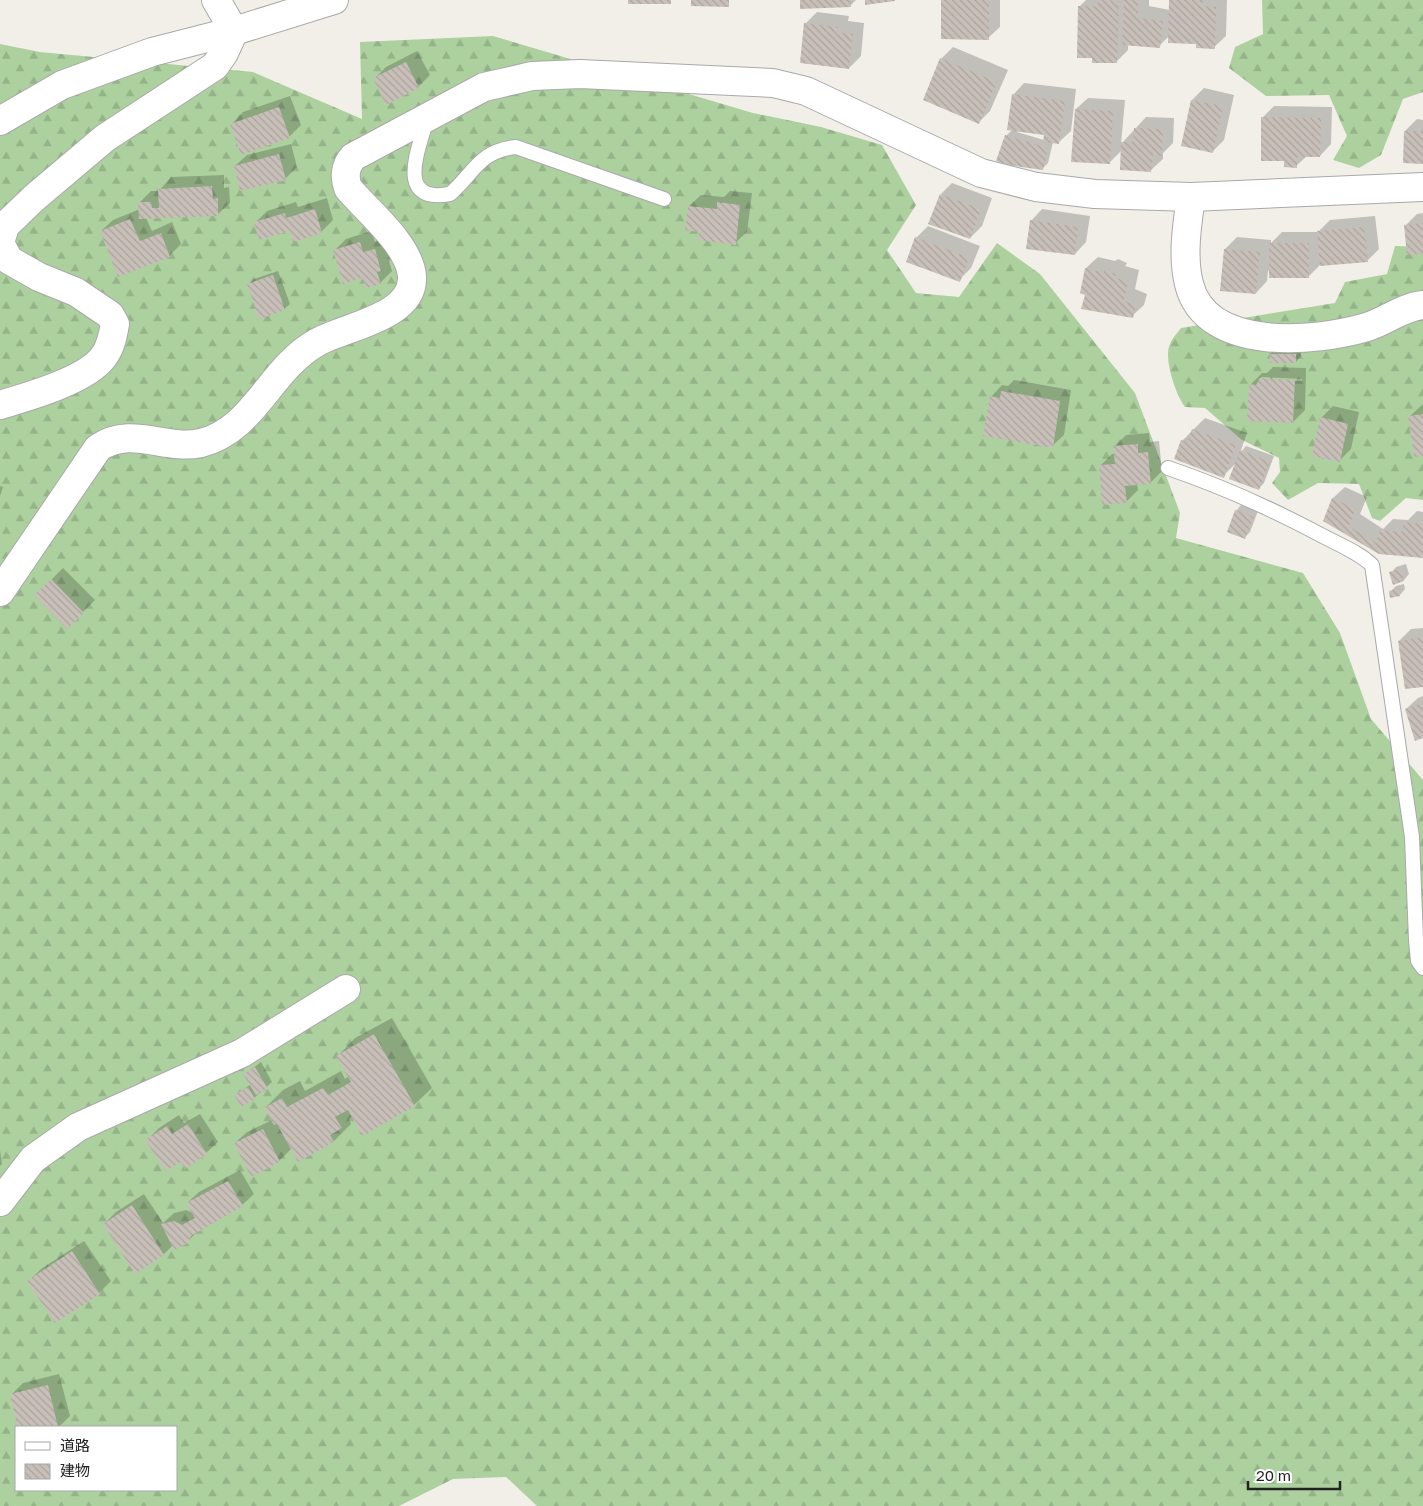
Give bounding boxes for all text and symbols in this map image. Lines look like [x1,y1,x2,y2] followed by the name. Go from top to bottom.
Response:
[15,1426,178,1491] legend
[60,1436,90,1454] text: 道路
[1248,1458,1340,1490] scale bar
[60,1461,90,1479] text: 建物
[1256,1466,1291,1484] text: 20 m

